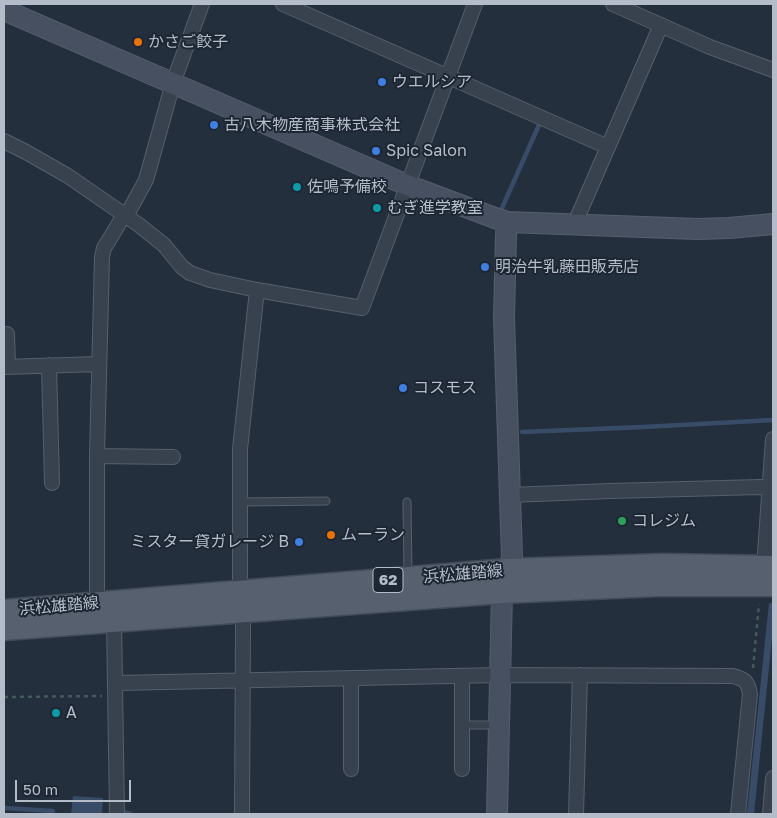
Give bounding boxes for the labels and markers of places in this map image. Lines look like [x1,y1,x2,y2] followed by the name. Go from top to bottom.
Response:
[148,32,228,52] place label: かさご餃子
[132,36,144,48] marker: かさご餃子
[392,72,472,92] place label: ウエルシア
[376,76,388,88] marker: ウエルシア
[224,115,400,135] place label: 古八木物産商事株式会社
[208,119,220,131] marker: 古八木物産商事株式会社
[386,141,467,161] place label: Spic Salon
[370,145,382,157] marker: Spic Salon
[307,177,387,197] place label: 佐鳴予備校
[291,181,303,193] marker: 佐鳴予備校
[387,198,483,218] place label: むぎ進学教室
[371,202,383,214] marker: むぎ進学教室
[495,257,639,277] place label: 明治牛乳藤田販売店
[479,261,491,273] marker: 明治牛乳藤田販売店
[413,378,477,398] place label: コスモス
[397,382,409,394] marker: コスモス
[632,511,696,531] place label: コレジム
[616,515,628,527] marker: コレジム
[341,525,405,545] place label: ムーラン
[325,529,337,541] marker: ムーラン
[130,532,289,552] place label: ミスター貸ガレージ B
[293,536,305,548] marker: ミスター貸ガレージ B
[66,703,77,723] place label: A
[50,707,62,719] marker: A

